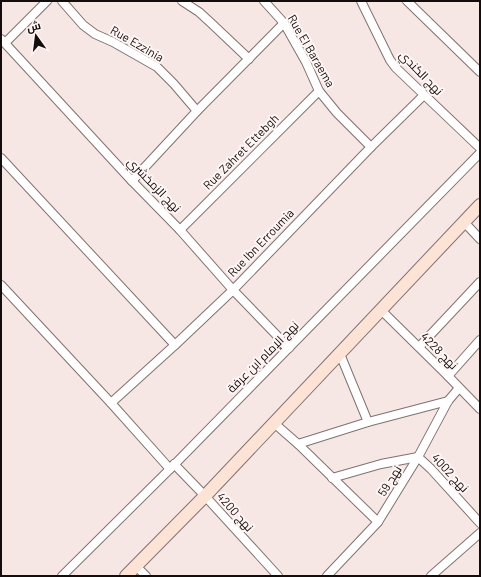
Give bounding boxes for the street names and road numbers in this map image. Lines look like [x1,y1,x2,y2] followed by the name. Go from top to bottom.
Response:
[285,12,338,89] street label: Rue El Baraema
[108,22,167,64] street label: Rue Ezzinia
[394,47,446,100] street label: نهج الكندي
[200,111,281,192] street label: Rue Zahret Ettebgh
[122,154,184,217] street label: نهج الزمخشري
[224,205,296,279] street label: Rue Ibn Erroumia
[224,318,302,396] street label: نهج الإمام ابن عرفة
[417,329,461,373] street label: نهج 4228
[428,450,472,496] street label: نهج 4002
[374,463,406,499] street label: نهج 59
[213,489,257,535] street label: نهج 4200

